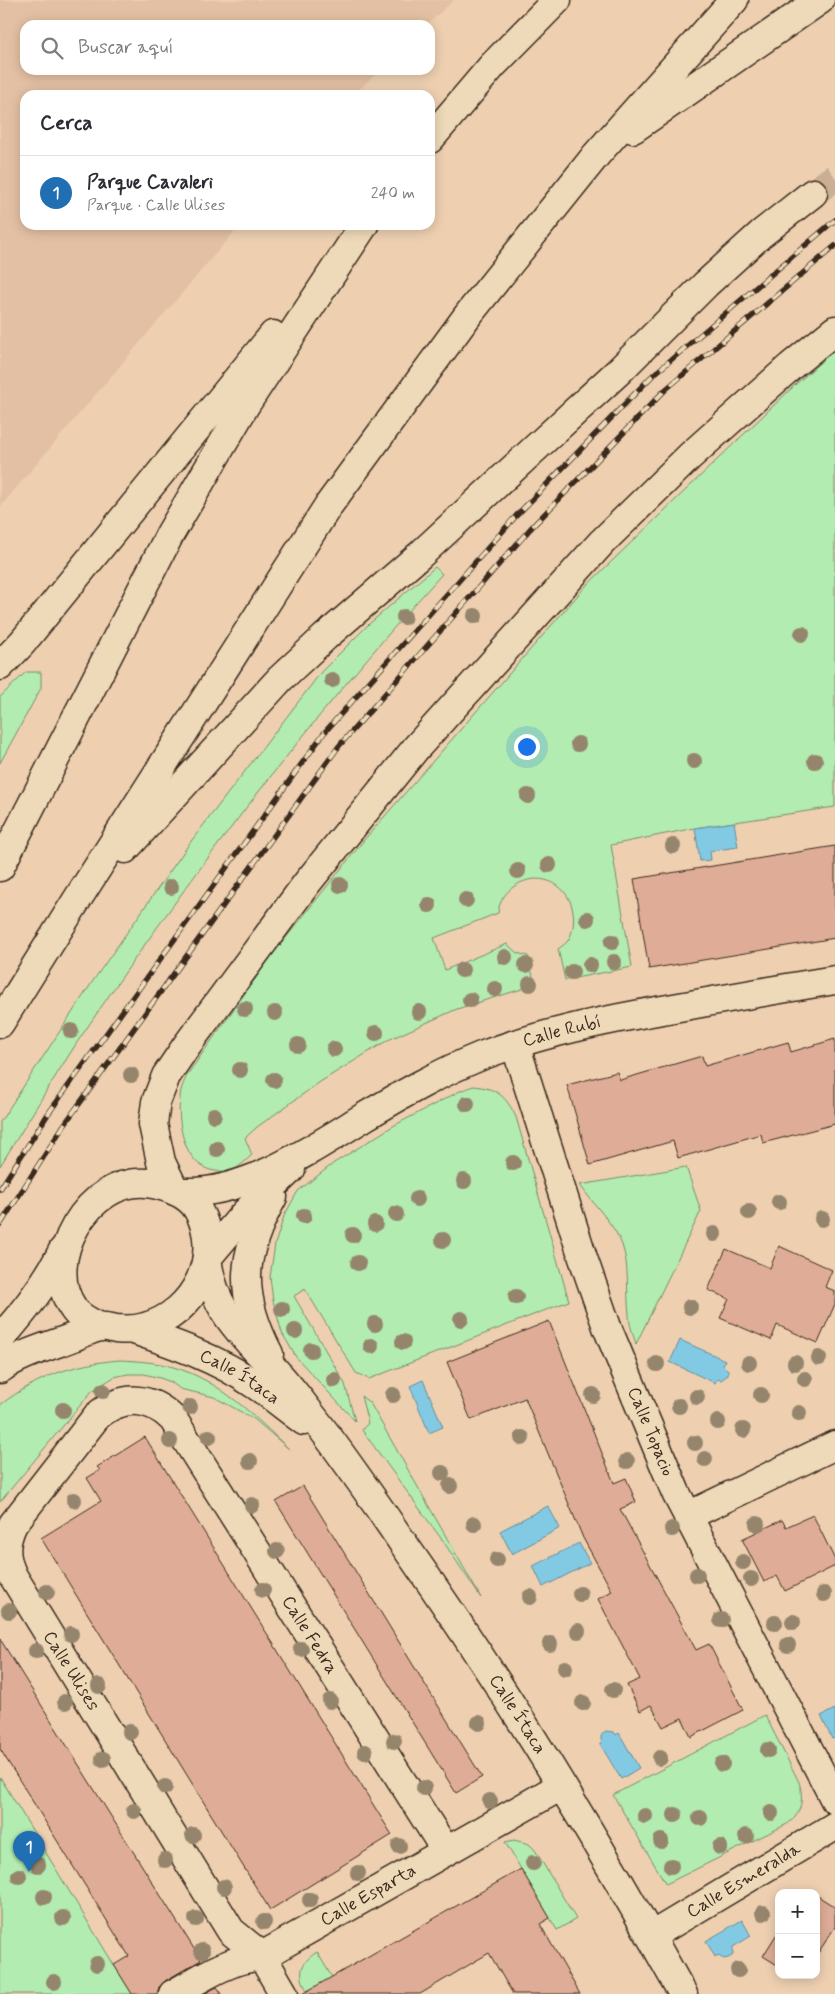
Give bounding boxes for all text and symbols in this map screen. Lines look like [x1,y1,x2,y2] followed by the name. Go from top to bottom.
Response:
[20,20,435,75] search box
[38,34,66,62] icon: search
[78,35,173,60] text: Buscar aquí
[40,109,93,137] text: Cerca
[87,170,213,195] text: Parque Cavaleri
[52,183,60,204] text: 1
[371,183,415,204] text: 240 m
[87,195,225,216] text: Parque · Calle Ulises
[514,734,540,760] your location
[520,1010,603,1053] street label: Calle Rubí
[196,1344,285,1410] street label: Calle Ítaca
[621,1384,680,1480] street label: Calle Topacio
[276,1591,343,1679] street label: Calle Fedra
[37,1627,105,1715] street label: Calle Ulises
[483,1670,552,1759] street label: Calle Ítaca
[13,1831,45,1872] pin: 1
[682,1837,805,1924] street label: Calle Esmeralda
[316,1859,421,1932] street label: Calle Esparta
[775,1889,820,1979] map controls
[775,1889,820,1934] button: +
[775,1934,820,1979] button: −

